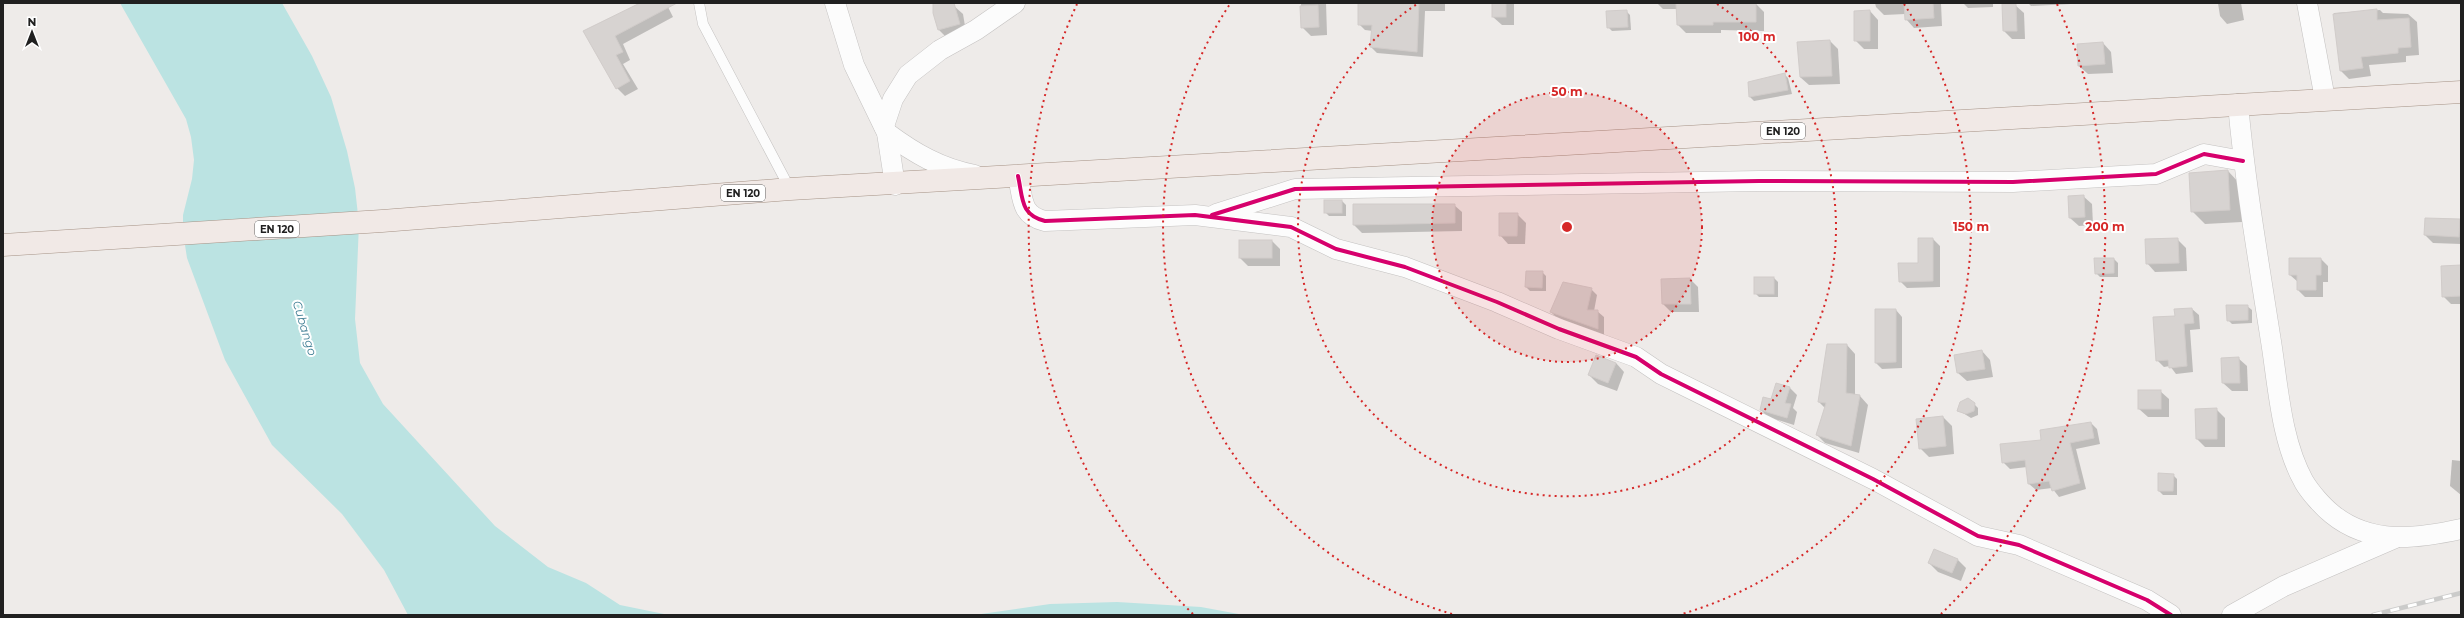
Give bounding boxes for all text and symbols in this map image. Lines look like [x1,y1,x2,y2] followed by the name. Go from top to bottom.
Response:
[12,12,52,52] north arrow
[28,15,36,29] text: N
[1739,29,1775,44] text: 100 m
[1551,84,1583,99] text: 50 m
[1761,123,1805,139] road number: EN 120
[721,185,765,201] road number: EN 120
[1953,219,1989,234] text: 150 m
[2085,219,2125,234] text: 200 m
[1560,220,1574,234] centre of rings
[255,221,299,237] road number: EN 120
[290,299,321,358] water label: Cubango

